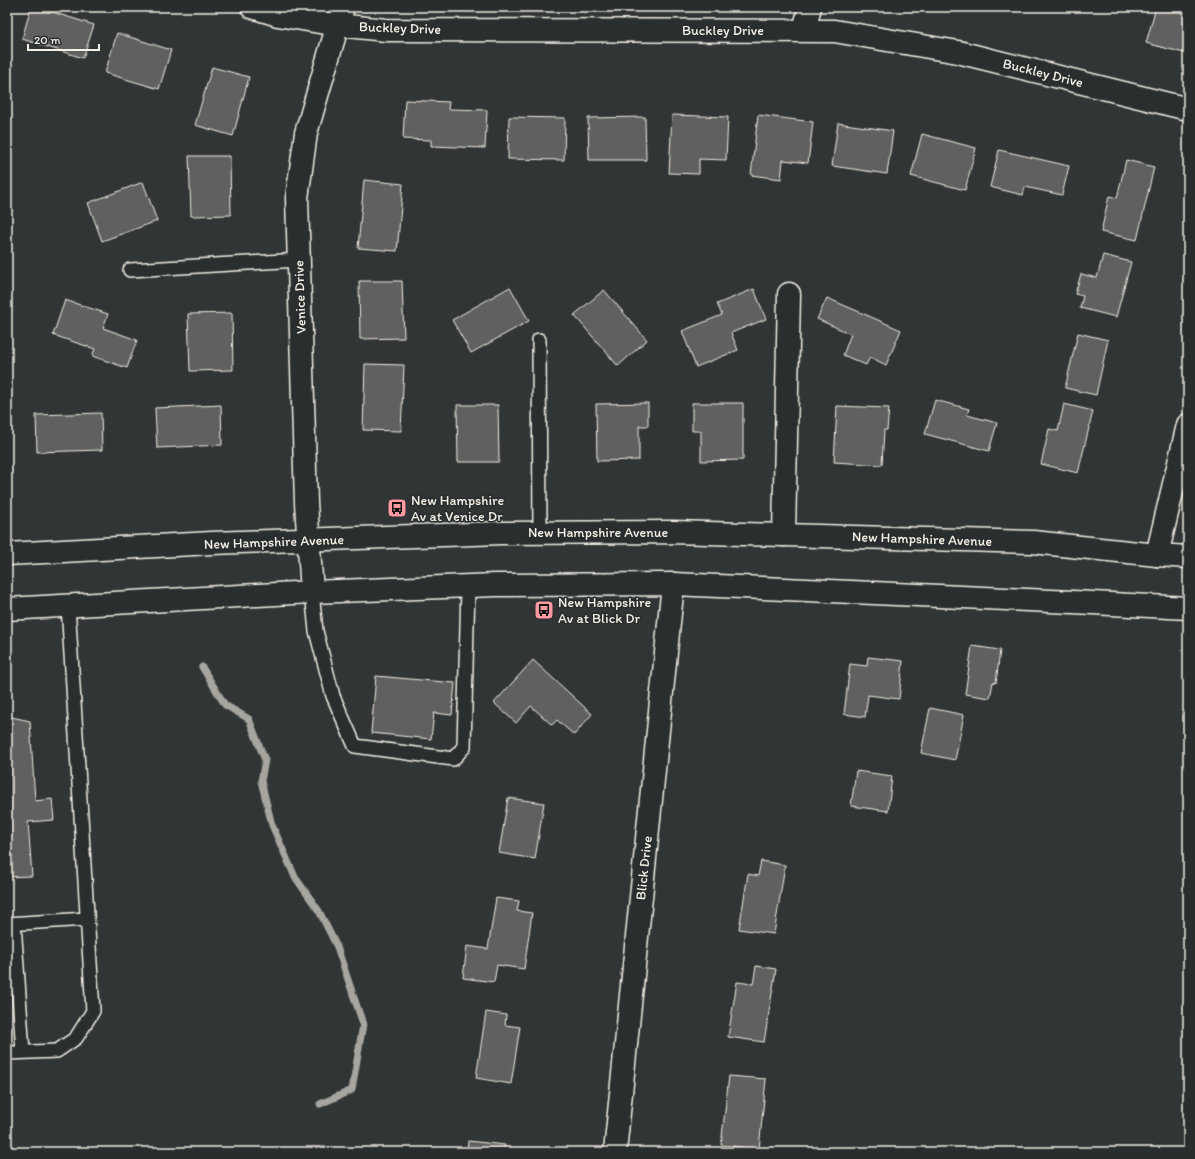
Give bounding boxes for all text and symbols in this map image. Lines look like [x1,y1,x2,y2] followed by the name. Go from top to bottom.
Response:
[359,18,442,38] street label: Buckley Drive
[682,22,764,39] street label: Buckley Drive
[28,26,99,52] scale bar
[34,33,61,47] text: 20 m
[1001,55,1085,91] street label: Buckley Drive
[290,260,310,334] street label: Venice Drive
[411,492,505,525] place label: New Hampshire Av at Venice Dr
[386,497,408,519] bus stop icon: New Hampshire Av at Venice Dr
[528,524,668,541] street label: New Hampshire Avenue
[852,528,993,550] street label: New Hampshire Avenue
[204,531,345,553] street label: New Hampshire Avenue
[558,594,652,627] place label: New Hampshire Av at Blick Dr
[533,599,555,621] bus stop icon: New Hampshire Av at Blick Dr
[632,835,656,901] street label: Blick Drive

